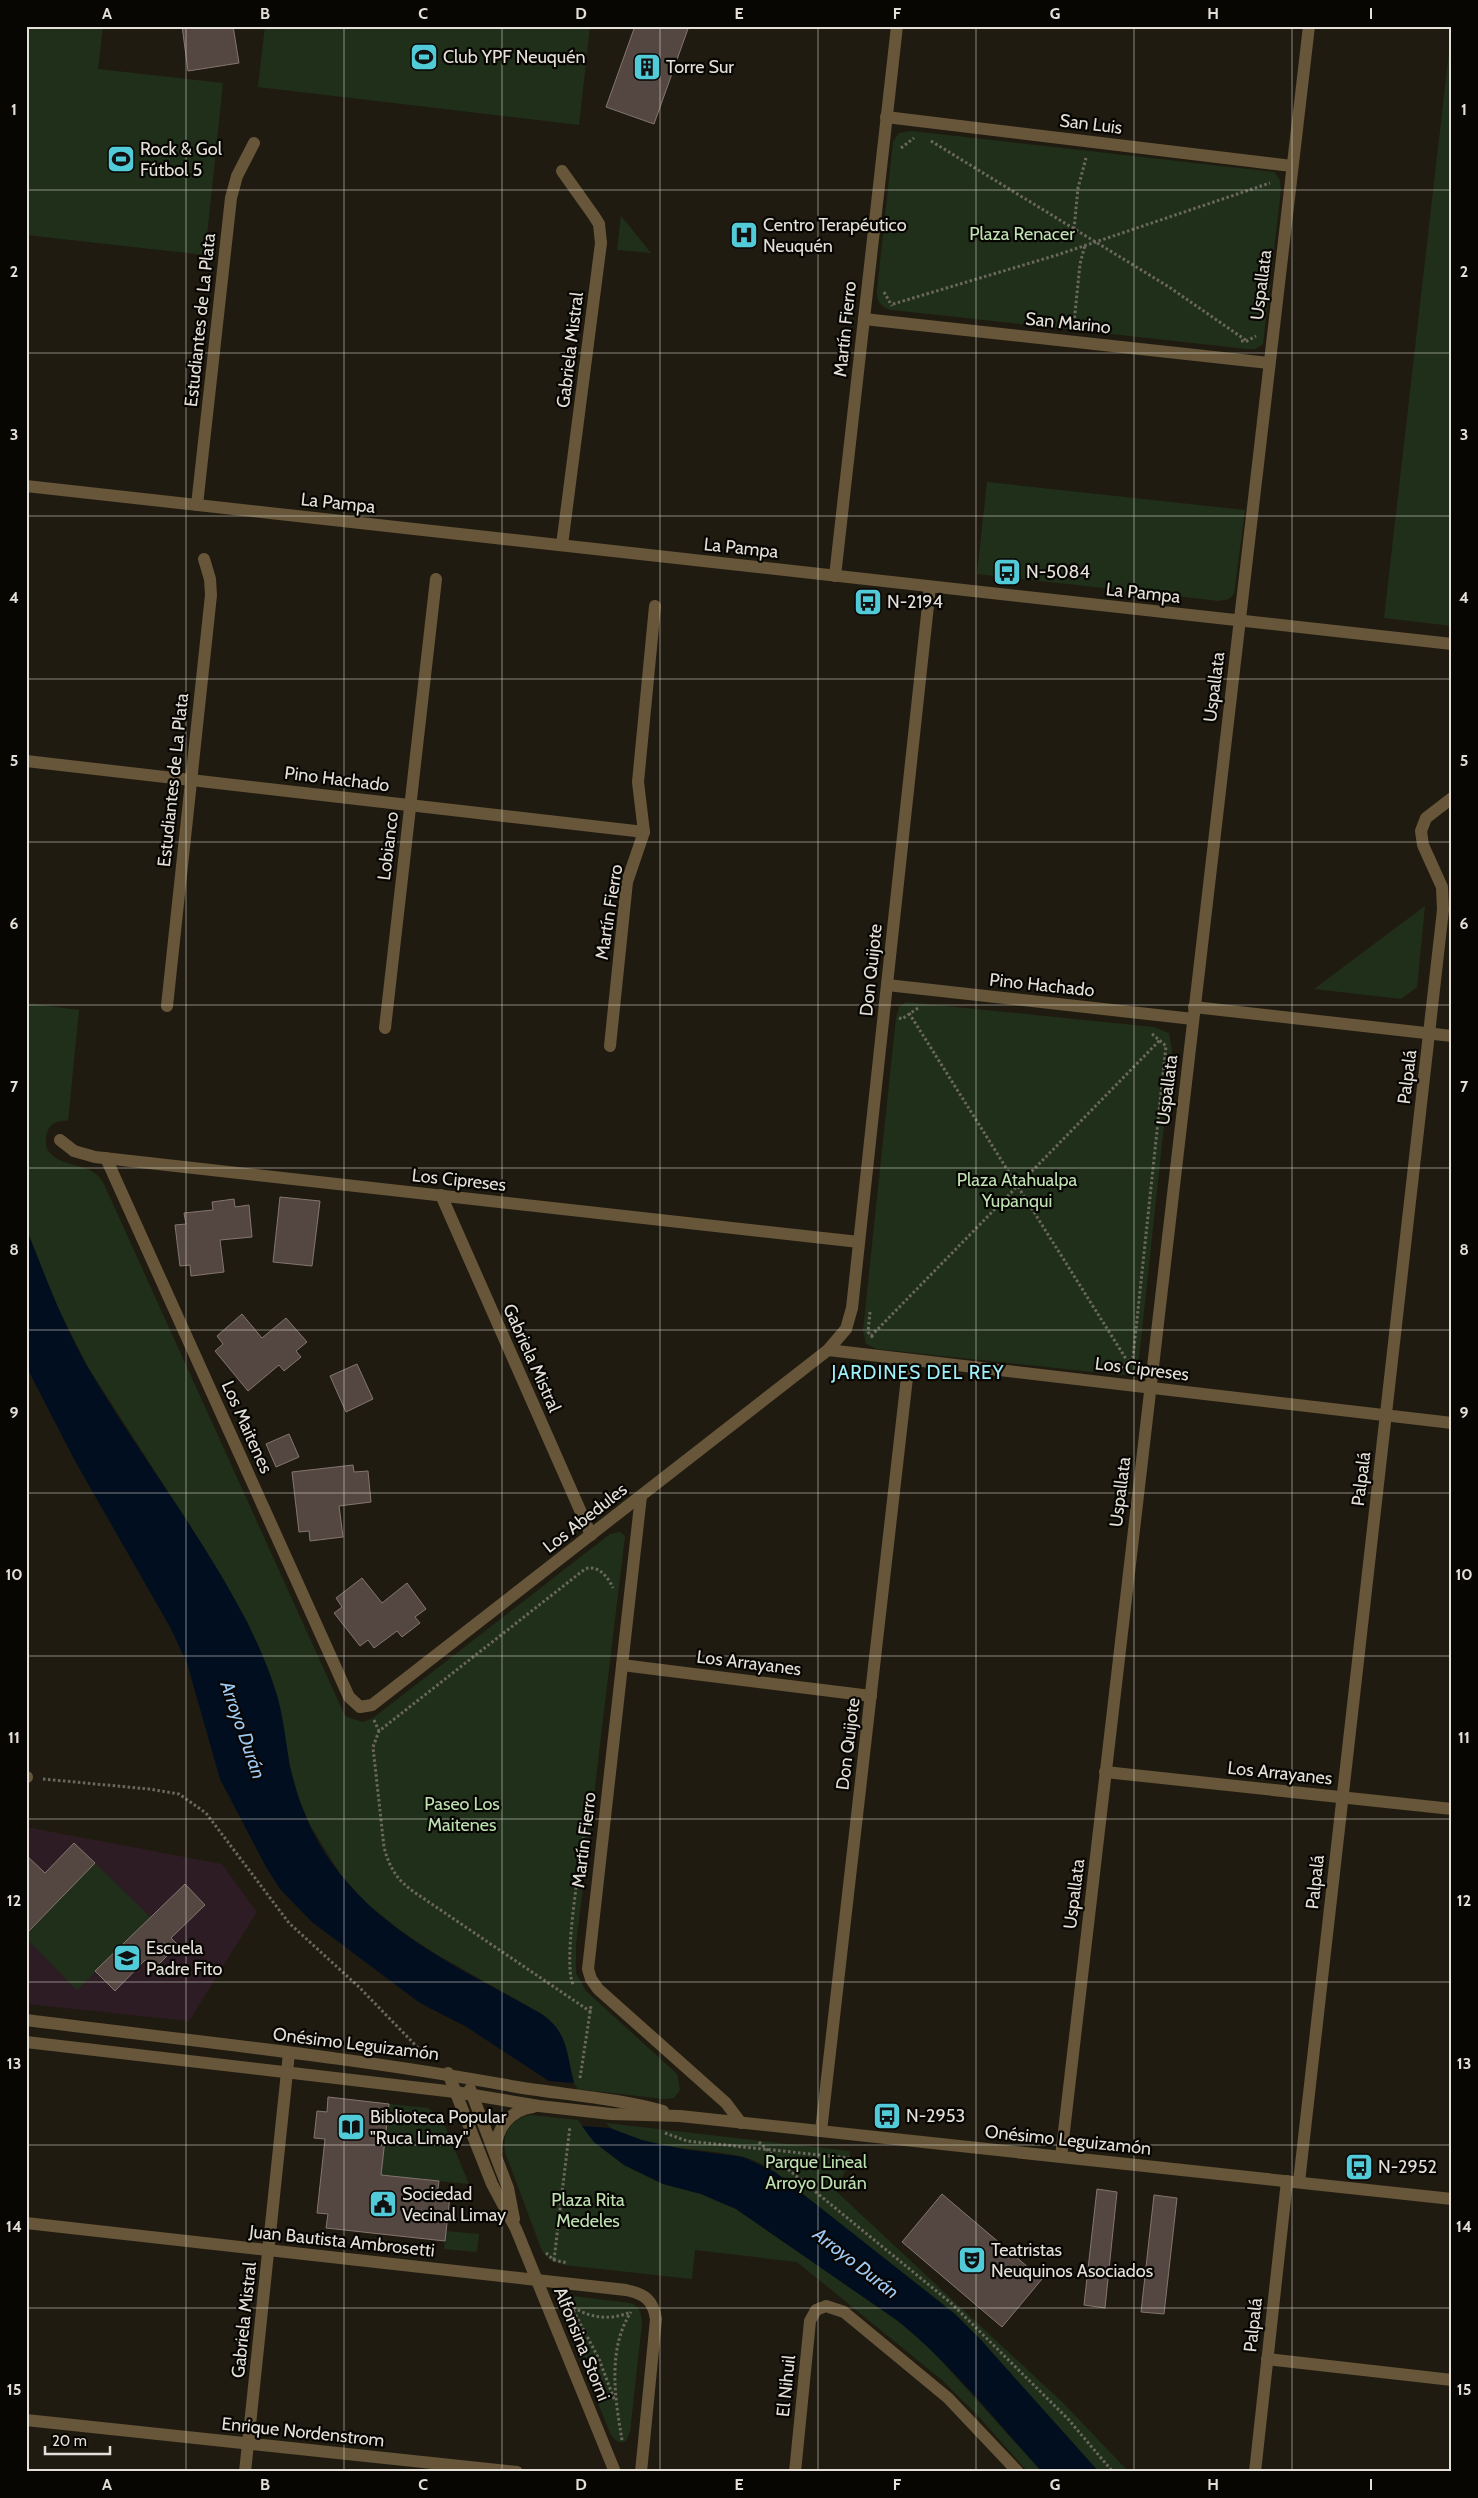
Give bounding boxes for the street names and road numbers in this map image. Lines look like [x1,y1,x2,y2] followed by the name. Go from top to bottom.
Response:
[1058,109,1124,139] street label: San Luis
[180,232,220,408] street label: Estudiantes de La Plata
[1246,248,1276,321] street label: Uspallata
[829,280,861,378] street label: Martín Fierro
[552,290,588,409] street label: Gabriela Mistral
[1024,308,1112,338] street label: San Marino
[300,488,377,518] street label: La Pampa
[703,533,780,563] street label: La Pampa
[1105,578,1182,608] street label: La Pampa
[1199,650,1229,723] street label: Uspallata
[153,692,193,868] street label: Estudiantes de La Plata
[283,762,391,796] street label: Pino Hachado
[373,810,403,882] street label: Lobianco
[591,863,627,961] street label: Martín Fierro
[855,923,887,1017] street label: Don Quijote
[988,969,1096,1001] street label: Pino Hachado
[1393,1048,1421,1105] street label: Palpalá
[1152,1053,1182,1126] street label: Uspallata
[411,1164,507,1196] street label: Los Cipreses
[498,1300,566,1416] street label: Gabriela Mistral
[1094,1352,1190,1386] street label: Los Cipreses
[217,1377,277,1477] street label: Los Maitenes
[1347,1450,1375,1507] street label: Palpalá
[1105,1455,1135,1528] street label: Uspallata
[539,1478,631,1558] street label: Los Abedules
[695,1646,803,1680] street label: Los Arrayanes
[831,1697,865,1791] street label: Don Quijote
[1227,1757,1333,1789] street label: Los Arrayanes
[567,1791,601,1889] street label: Martín Fierro
[1301,1853,1329,1910] street label: Palpalá
[1059,1857,1089,1930] street label: Uspallata
[272,2023,440,2065] street label: Onésimo Leguizamón
[984,2120,1152,2160] street label: Onésimo Leguizamón
[247,2220,436,2262] street label: Juan Bautista Ambrosetti
[227,2260,261,2379] street label: Gabriela Mistral
[549,2284,615,2404] street label: Alfonsina Storni
[1239,2296,1267,2353] street label: Palpalá
[772,2353,800,2418] street label: El Nihuil
[220,2412,386,2452] street label: Enrique Nordenstrom

